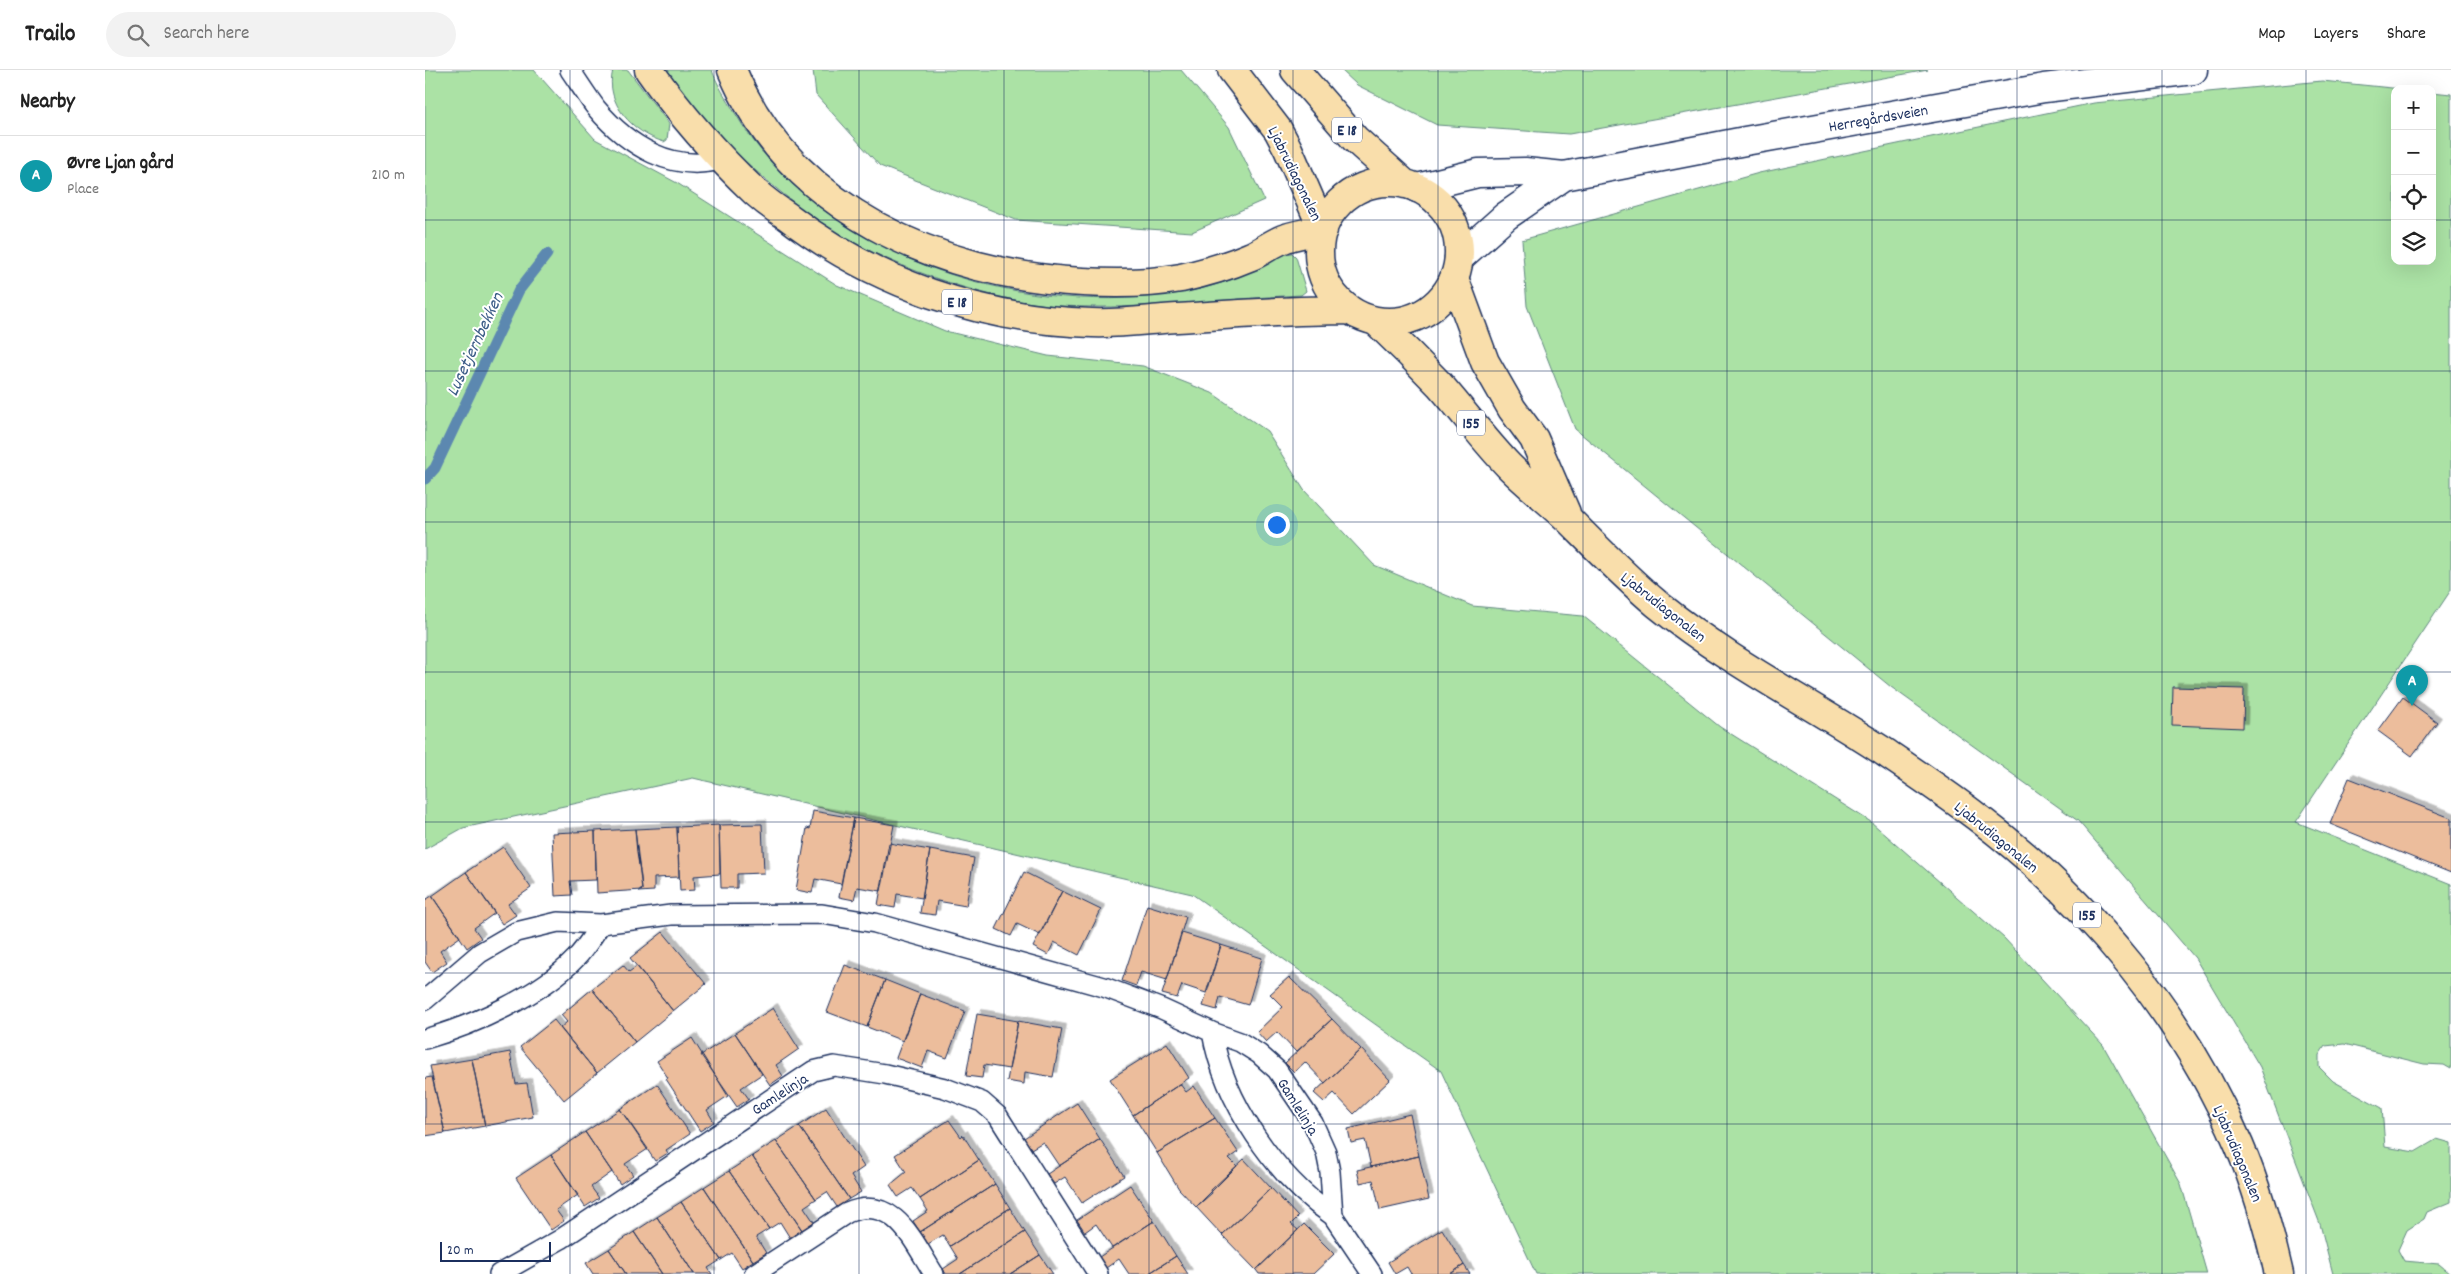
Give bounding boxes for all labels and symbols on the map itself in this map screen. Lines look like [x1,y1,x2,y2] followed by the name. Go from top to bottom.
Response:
[1827,99,1930,140] street label: Herregårdsveien
[1332,118,1362,142] road number: E 18
[1261,123,1327,226] street label: Ljabrudiagonalen
[441,289,511,401] water label: Lusetjernbekken
[942,290,972,314] road number: E 18
[1457,410,1485,436] road number: 155
[1264,512,1290,538] your location
[1615,567,1710,649] street label: Ljabrudiagonalen
[2396,665,2428,706] pin: A
[1948,797,2043,879] street label: Ljabrudiagonalen
[2073,902,2101,928] road number: 155
[748,1068,814,1122] street label: Gamlelinja
[1270,1074,1324,1141] street label: Gamlelinja
[2206,1102,2267,1206] street label: Ljabrudiagonalen
[440,1239,551,1262] scale bar

